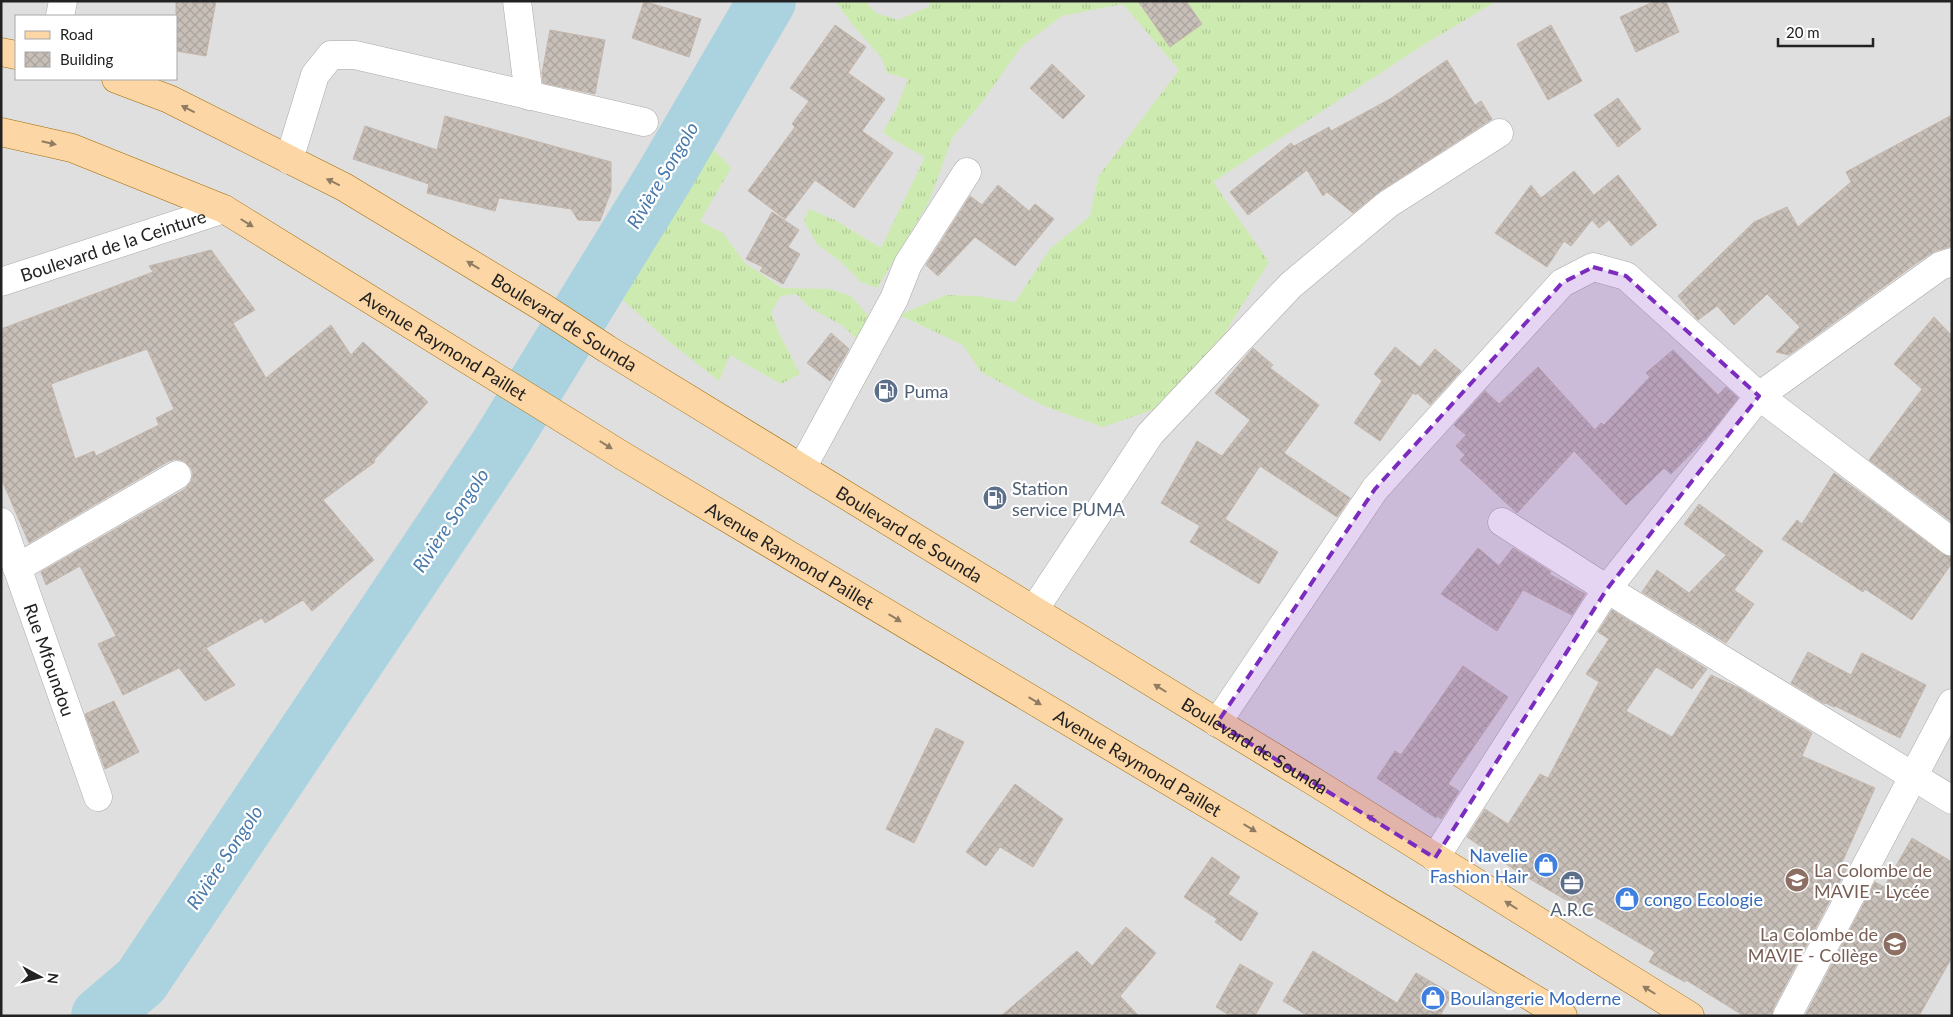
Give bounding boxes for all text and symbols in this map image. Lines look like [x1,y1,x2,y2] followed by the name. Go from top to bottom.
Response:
[15,15,178,80] legend
[1778,15,1873,47] scale bar
[1786,23,1820,41] text: 20 m
[60,25,93,43] text: Road
[60,50,113,68] text: Building
[181,104,195,112] one-way arrow
[621,118,703,232] water label: Rivière Songolo
[41,139,56,147] one-way arrow
[326,178,340,186] one-way arrow
[17,205,209,286] street label: Boulevard de la Ceinture
[241,218,254,228] one-way arrow
[466,260,479,270] one-way arrow
[488,268,641,376] street label: Boulevard de Sounda
[357,285,531,405] street label: Avenue Raymond Paillet
[873,378,899,404] fuel station icon: Puma
[904,380,949,402] place label: Puma
[599,440,612,449] one-way arrow
[407,464,493,576] water label: Rivière Songolo
[1012,477,1126,520] place label: Station service PUMA
[832,481,987,587] street label: Boulevard de Sounda
[982,485,1008,511] fuel station icon: Station service PUMA
[702,497,878,614] street label: Avenue Raymond Paillet
[20,600,80,719] street label: Rue Mfoundou
[889,613,902,622] one-way arrow
[1153,683,1166,692] one-way arrow
[1178,692,1332,799] street label: Boulevard de Sounda
[1029,696,1042,705] one-way arrow
[1050,704,1226,821] street label: Avenue Raymond Paillet
[181,801,267,913] water label: Rivière Songolo
[1366,814,1379,823] one-way arrow
[1244,823,1257,832] one-way arrow
[1430,844,1528,887] place label: Navelie Fashion Hair
[1533,852,1559,878] shop icon: Navelie Fashion Hair
[1814,859,1932,902] place label: La Colombe de MAVIE - Lycée
[1784,867,1810,893] school or university icon: La Colombe de MAVIE - Lycée
[1559,870,1585,896] office icon: A.R.C
[1614,886,1640,912] shop icon: congo Ecologie
[1644,888,1763,910] place label: congo Ecologie
[1550,898,1594,920] place label: A.R.C
[1504,900,1517,909] one-way arrow
[1748,923,1878,966] place label: La Colombe de MAVIE - Collège
[1882,931,1908,957] school or university icon: La Colombe de MAVIE - Collège
[15,952,65,1002] north arrow
[44,972,62,985] text: N
[1420,985,1446,1011] shop icon: Boulangerie Moderne
[1642,986,1655,995] one-way arrow
[1450,987,1621,1009] place label: Boulangerie Moderne

